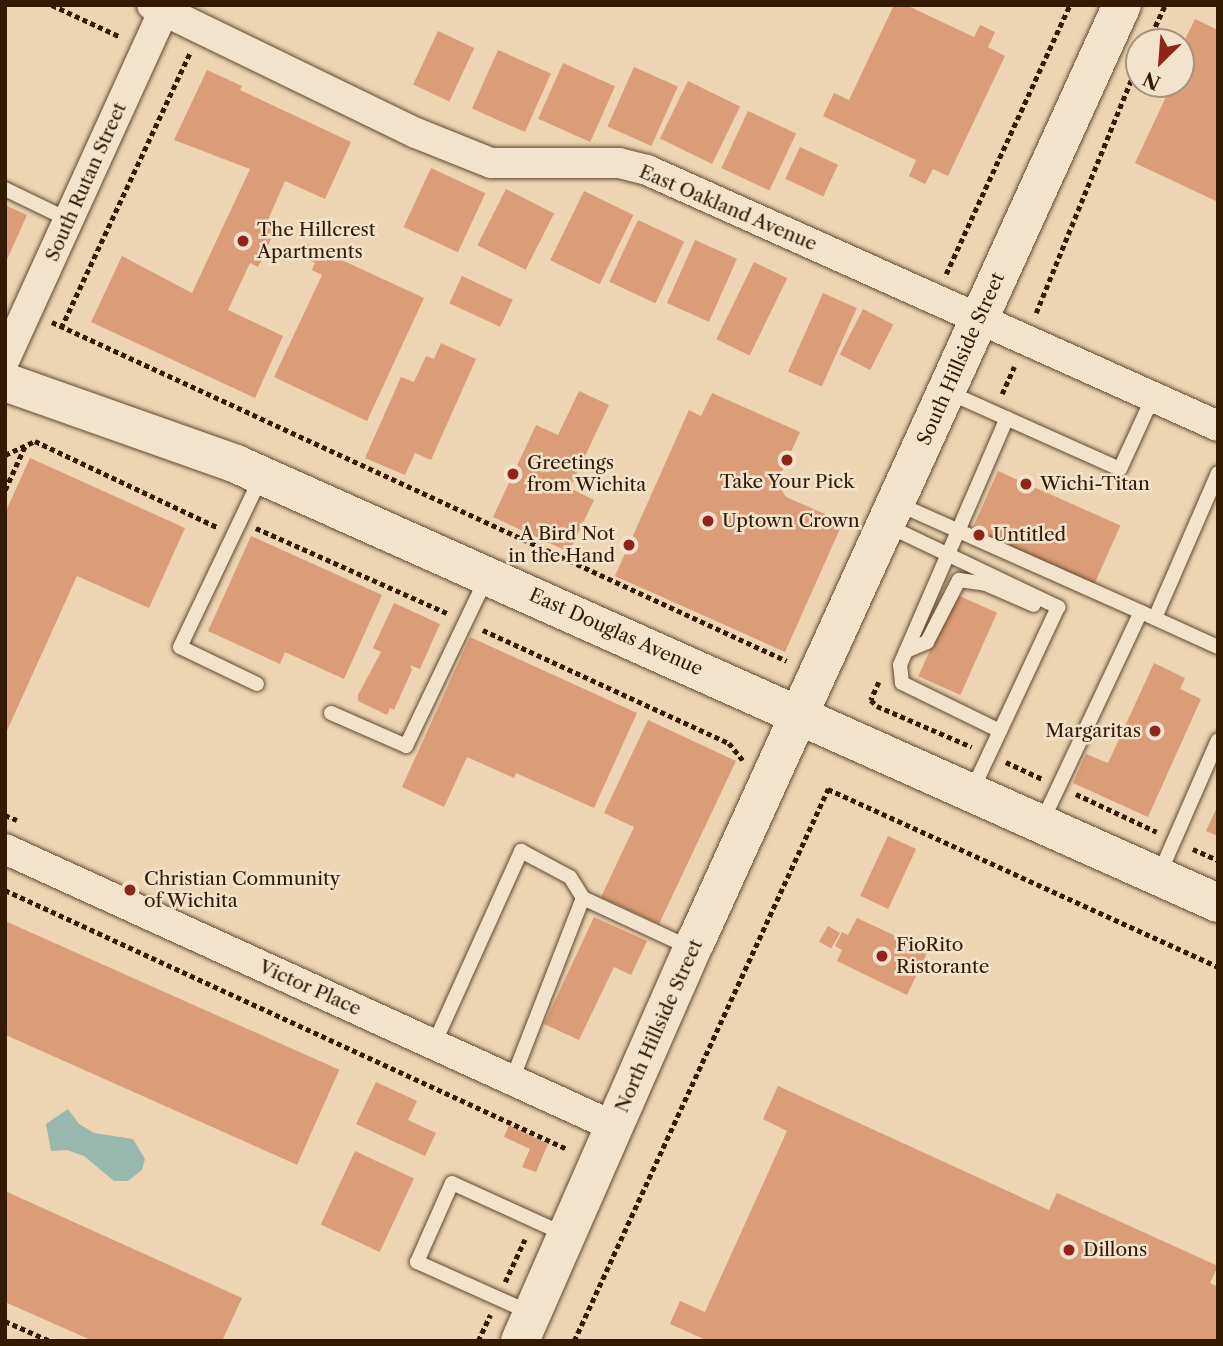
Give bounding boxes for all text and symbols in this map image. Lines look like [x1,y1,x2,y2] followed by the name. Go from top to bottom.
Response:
[1125,28,1195,98] north arrow
[1139,67,1164,95] text: N
[41,99,131,265] street label: South Rutan Street
[635,160,821,256] street label: East Oakland Avenue
[257,219,375,263] place label: The Hillcrest Apartments
[235,233,251,249] marker: The Hillcrest Apartments
[913,269,1009,449] street label: South Hillside Street
[527,452,647,496] place label: Greetings from Wichita
[779,452,795,468] marker: Take Your Pick
[505,466,521,482] marker: Greetings from Wichita
[719,471,855,493] place label: Take Your Pick
[1040,473,1150,495] place label: Wichi-Titan
[1018,476,1034,492] marker: Wichi-Titan
[722,510,860,532] place label: Uptown Crown
[700,513,716,529] marker: Uptown Crown
[508,523,615,567] place label: A Bird Not in the Hand
[993,524,1066,546] place label: Untitled
[971,527,987,543] marker: Untitled
[621,537,637,553] marker: A Bird Not in the Hand
[525,583,707,681] street label: East Douglas Avenue
[1045,720,1141,742] place label: Margaritas
[1147,723,1163,739] marker: Margaritas
[144,868,340,912] place label: Christian Community of Wichita
[122,882,138,898] marker: Christian Community of Wichita
[896,934,989,978] place label: FioRito Ristorante
[611,936,707,1116] street label: North Hillside Street
[874,948,890,964] marker: FioRito Ristorante
[255,955,365,1021] street label: Victor Place
[1083,1239,1147,1261] place label: Dillons
[1061,1242,1077,1258] marker: Dillons

